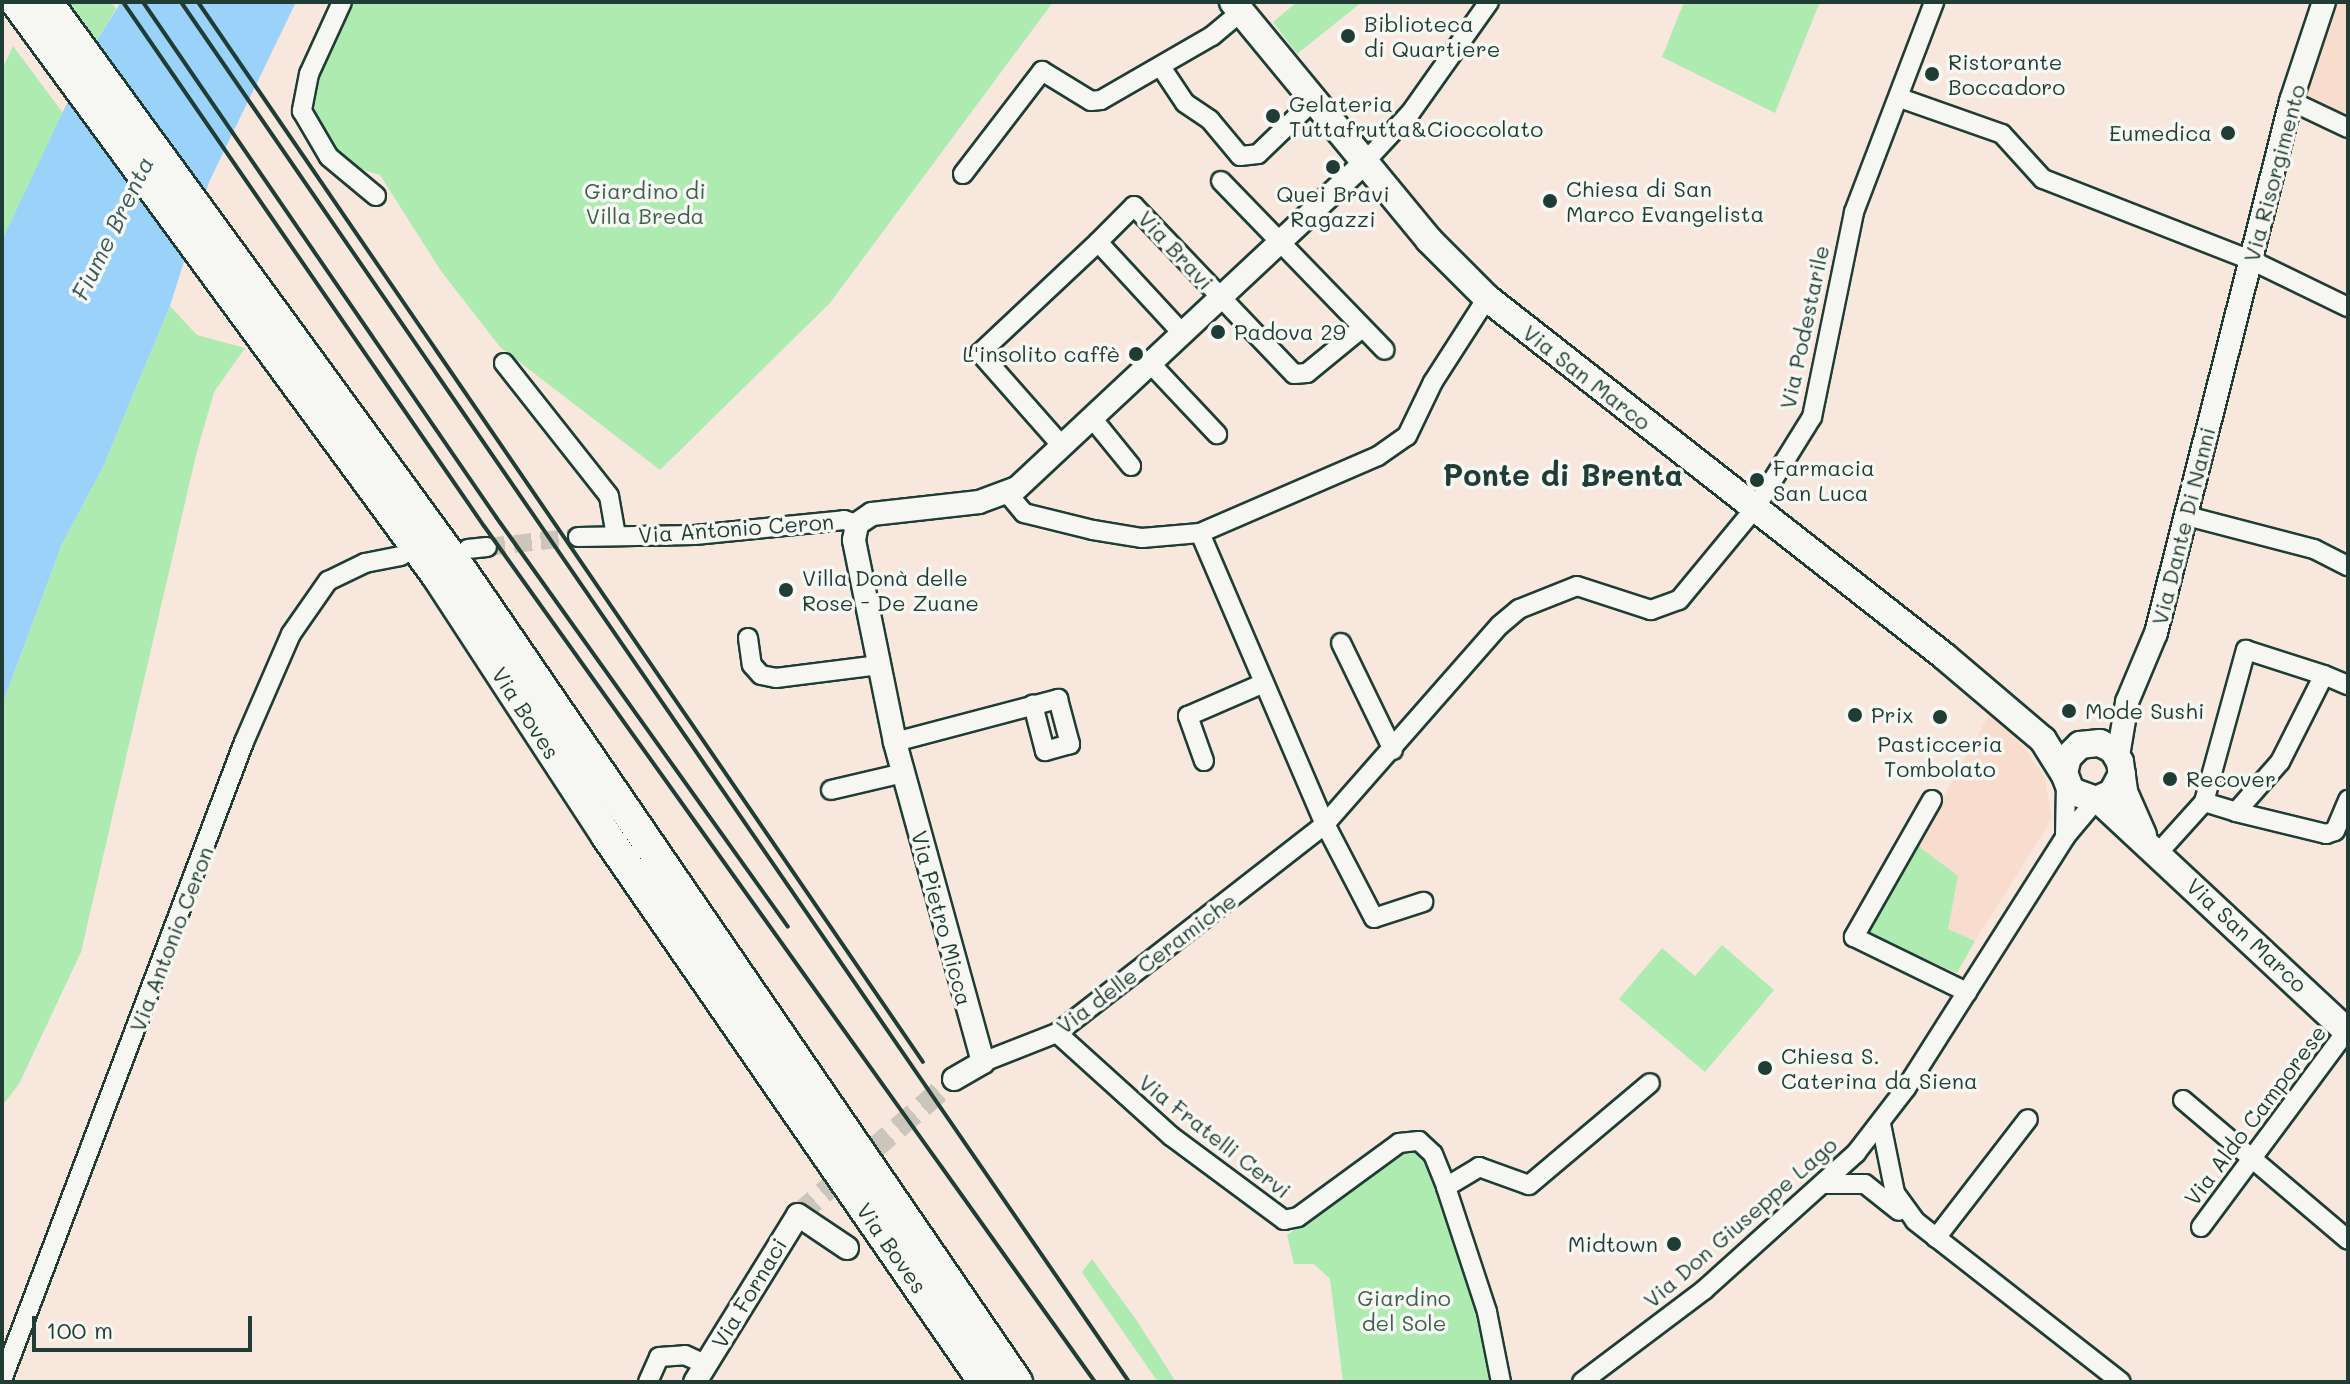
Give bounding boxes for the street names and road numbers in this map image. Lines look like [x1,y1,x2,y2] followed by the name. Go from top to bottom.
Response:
[2238,81,2310,265] street label: Via Risorgimento
[1133,205,1219,295] street label: Via Bravi
[1774,243,1834,411] street label: Via Podestarile
[1518,319,1656,435] street label: Via San Marco
[2146,424,2220,628] street label: Via Dante Di Nanni
[637,508,835,548] street label: Via Antonio Ceron
[487,662,565,764] street label: Via Boves
[906,828,978,1008] street label: Via Pietro Micca
[123,843,219,1035] street label: Via Antonio Ceron
[2181,872,2313,998] street label: Via San Marco
[1051,887,1241,1039] street label: Via delle Ceramiche
[2179,1020,2331,1210] street label: Via Aldo Camporese
[1134,1068,1296,1204] street label: Via Fratelli Cervi
[1638,1131,1842,1313] street label: Via Don Giuseppe Lago
[851,1198,933,1298] street label: Via Boves
[706,1233,792,1353] street label: Via Fornaci

